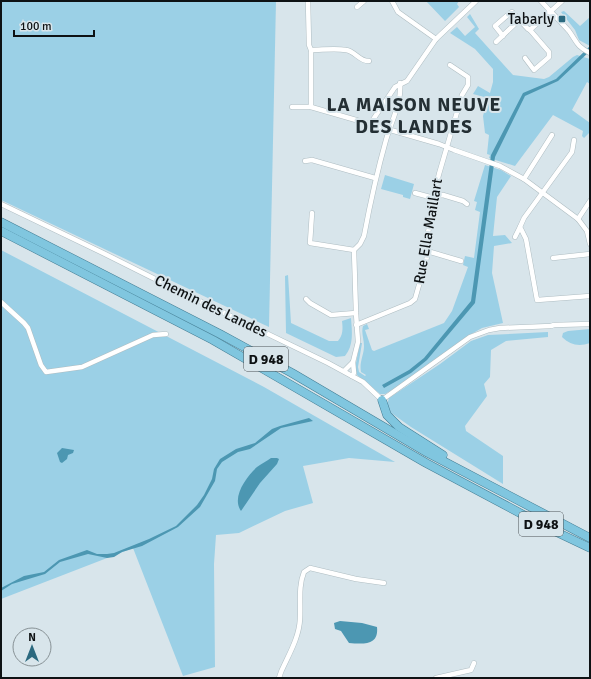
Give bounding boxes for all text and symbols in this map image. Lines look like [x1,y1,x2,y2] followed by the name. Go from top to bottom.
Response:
[508,10,554,28] place label: Tabarly
[14,12,94,38] scale bar
[557,14,567,24] marker: Tabarly
[20,19,52,34] text: 100 m
[327,93,501,139] district label: LA MAISON NEUVE DES LANDES
[410,177,446,285] street label: Rue Ella Maillart
[152,271,271,341] street label: Chemin des Landes
[244,347,288,371] road number: D 948
[519,512,563,536] road number: D 948
[12,627,52,667] north arrow
[28,631,36,644] text: N

